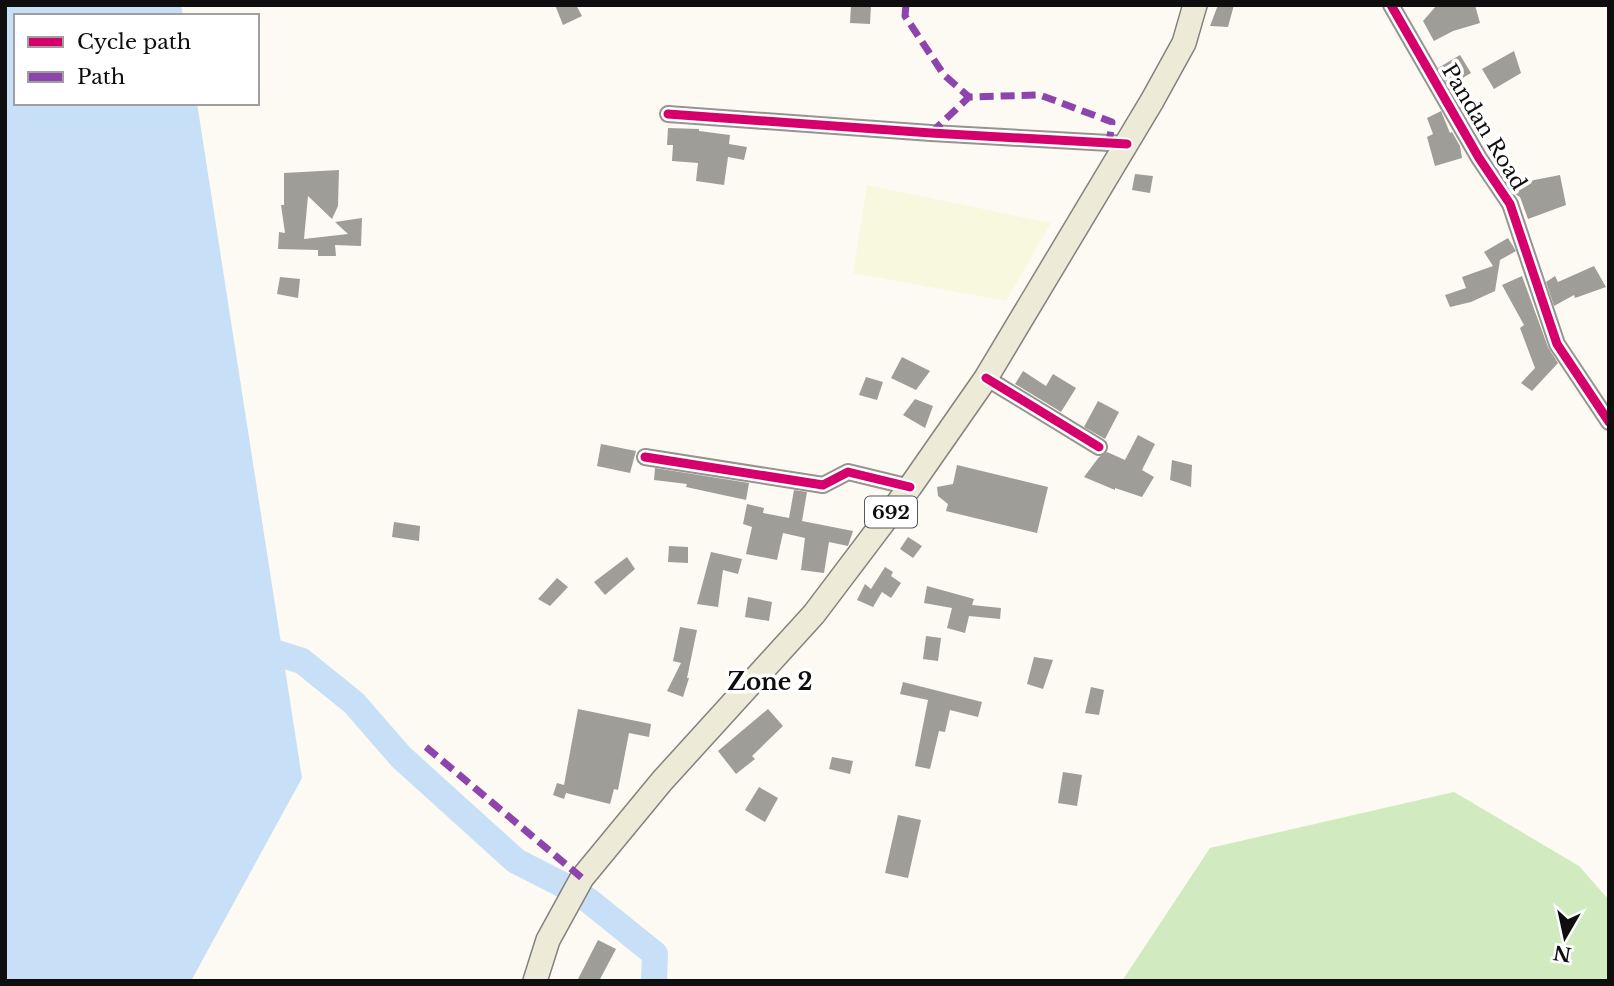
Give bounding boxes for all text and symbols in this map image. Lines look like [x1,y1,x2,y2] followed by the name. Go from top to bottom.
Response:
[14,14,259,105] legend
[77,29,191,55] text: Cycle path
[1436,59,1532,195] street label: Pandan Road
[77,64,125,90] text: Path
[865,496,917,527] road number: 692
[728,668,812,696] district label: Zone 2
[1530,902,1600,972] north arrow
[1552,941,1573,966] text: N

